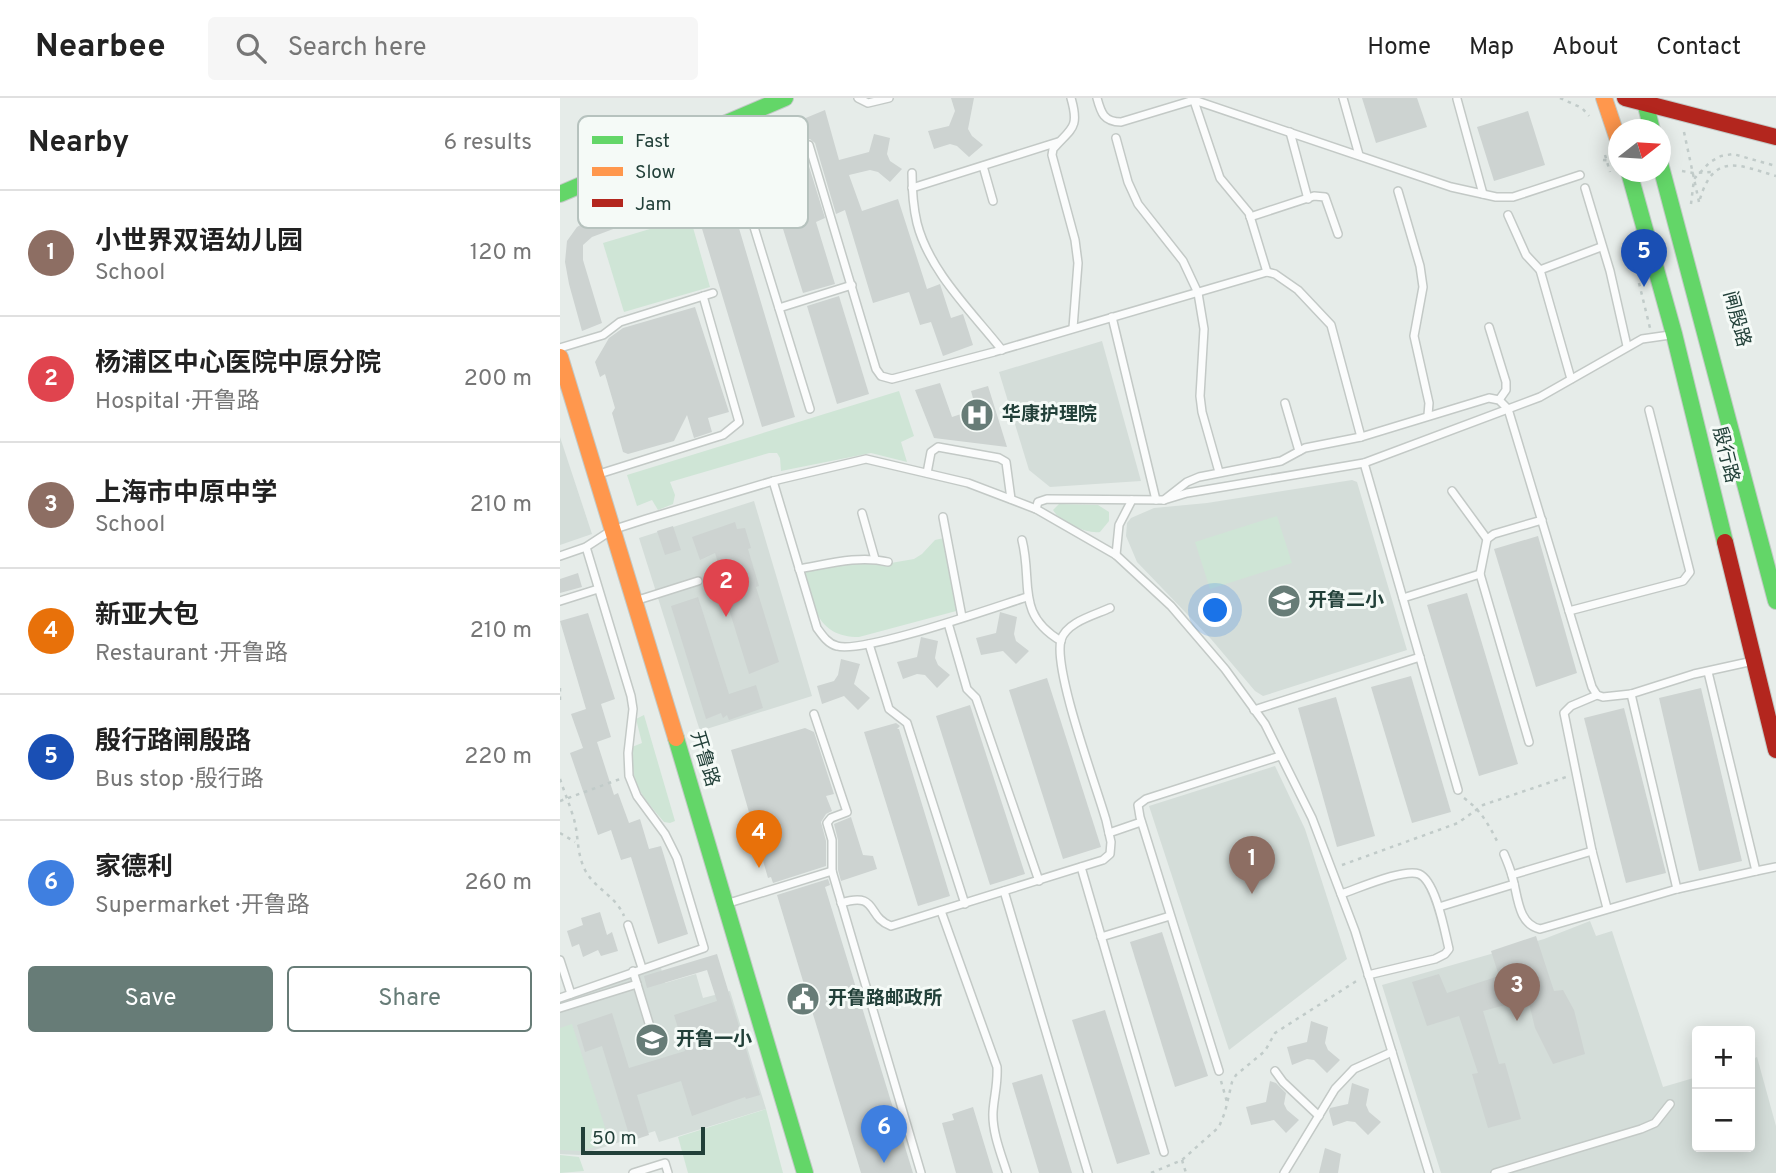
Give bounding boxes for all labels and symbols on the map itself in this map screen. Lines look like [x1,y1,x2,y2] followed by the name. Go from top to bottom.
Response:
[578,116,808,228] legend
[1608,119,1671,182] north arrow
[635,130,670,154] text: Fast
[635,161,675,185] text: Slow
[635,193,672,217] text: Jam
[1621,229,1667,287] pin: 5
[1717,288,1755,350] street label: 闸殷路
[958,396,996,434] hospital icon: 华康护理院
[1002,403,1097,427] place label: 华康护理院
[1706,424,1744,486] street label: 殷行路
[703,559,749,617] pin: 2
[1265,582,1303,620] school or university icon: 开鲁二小
[1308,589,1384,613] place label: 开鲁二小
[1198,593,1232,627] your location
[684,728,724,790] street label: 开鲁路
[736,810,782,868] pin: 4
[1229,836,1275,894] pin: 1
[1494,963,1540,1021] pin: 3
[784,980,822,1018] public building icon: 开鲁路邮政所
[828,987,942,1011] place label: 开鲁路邮政所
[633,1021,671,1059] school or university icon: 开鲁一小
[676,1028,752,1052] place label: 开鲁一小
[861,1105,907,1163] pin: 6
[581,1124,705,1156] scale bar

